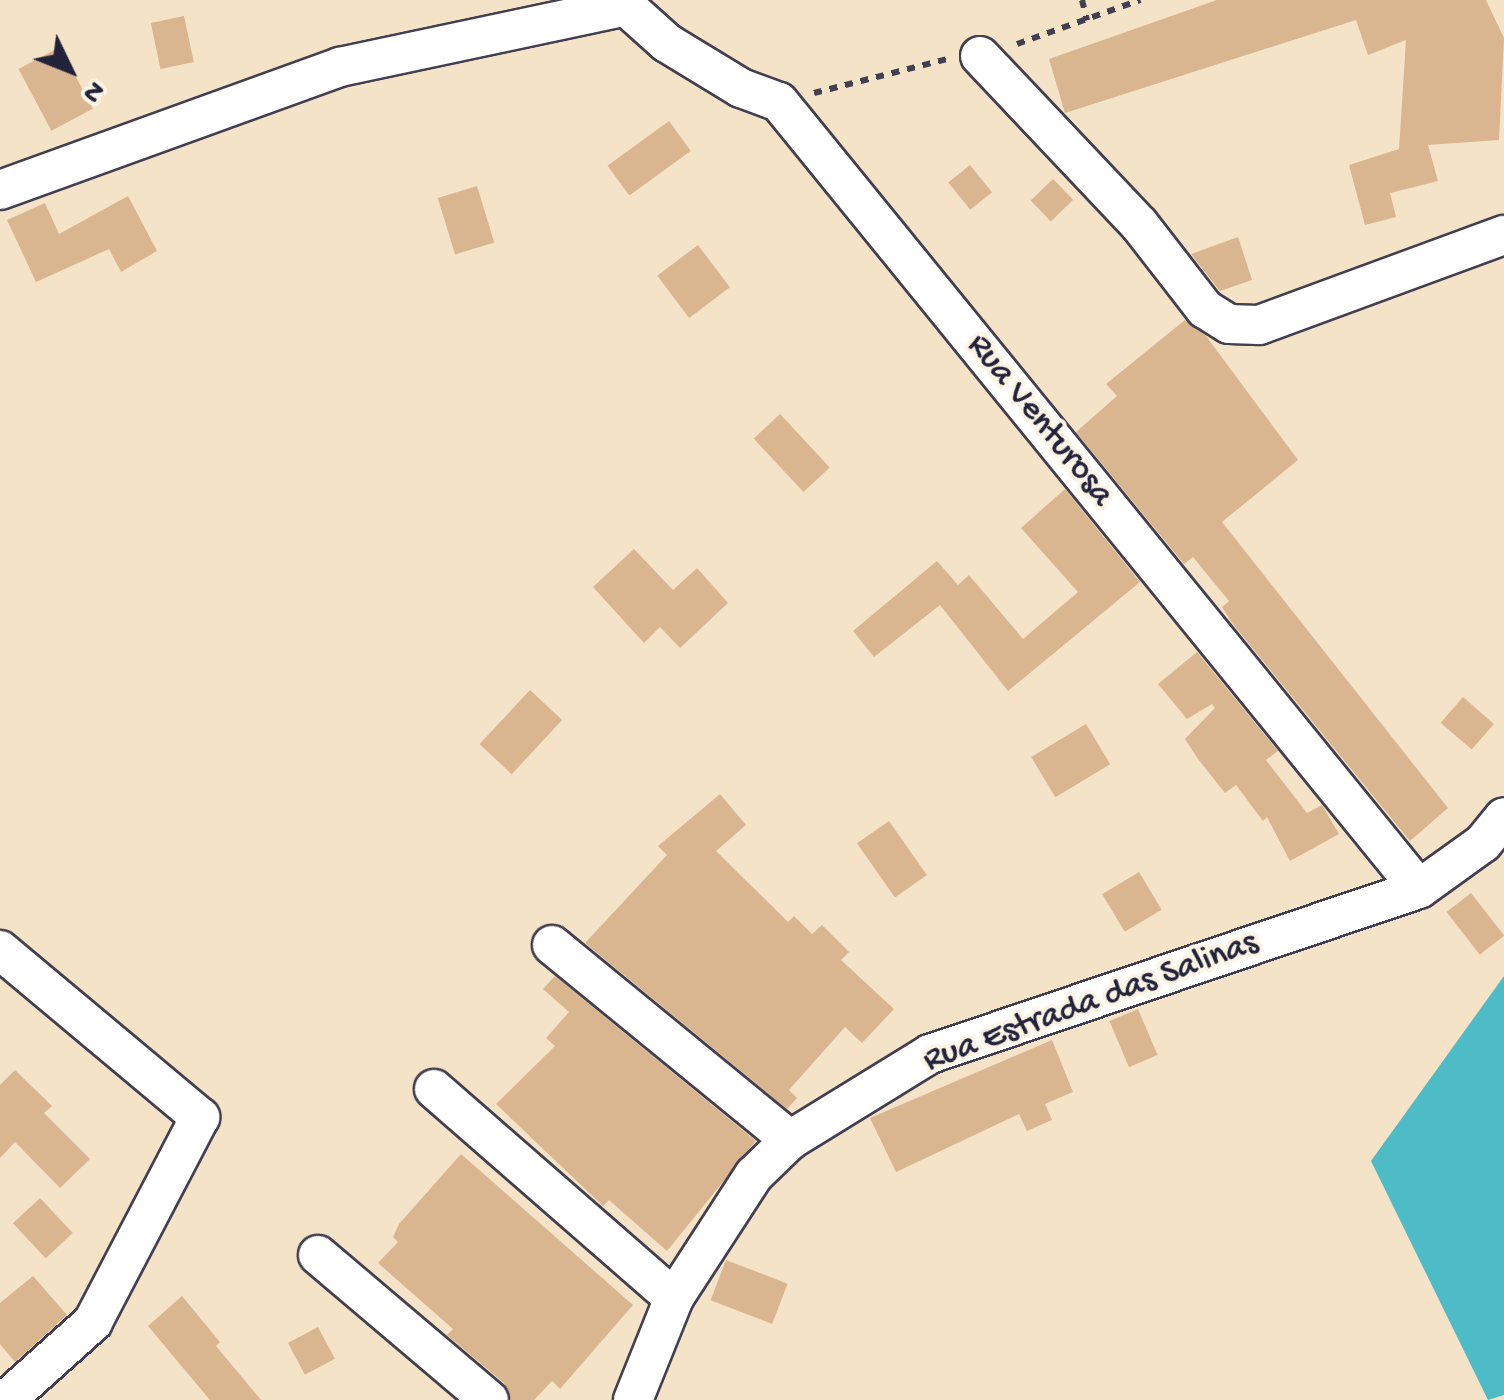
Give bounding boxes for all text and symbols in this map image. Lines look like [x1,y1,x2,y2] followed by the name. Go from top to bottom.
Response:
[20,20,120,120] north arrow
[74,73,111,109] text: N
[957,326,1121,516] street label: Rua Venturosa
[918,923,1264,1083] street label: Rua Estrada das Salinas

